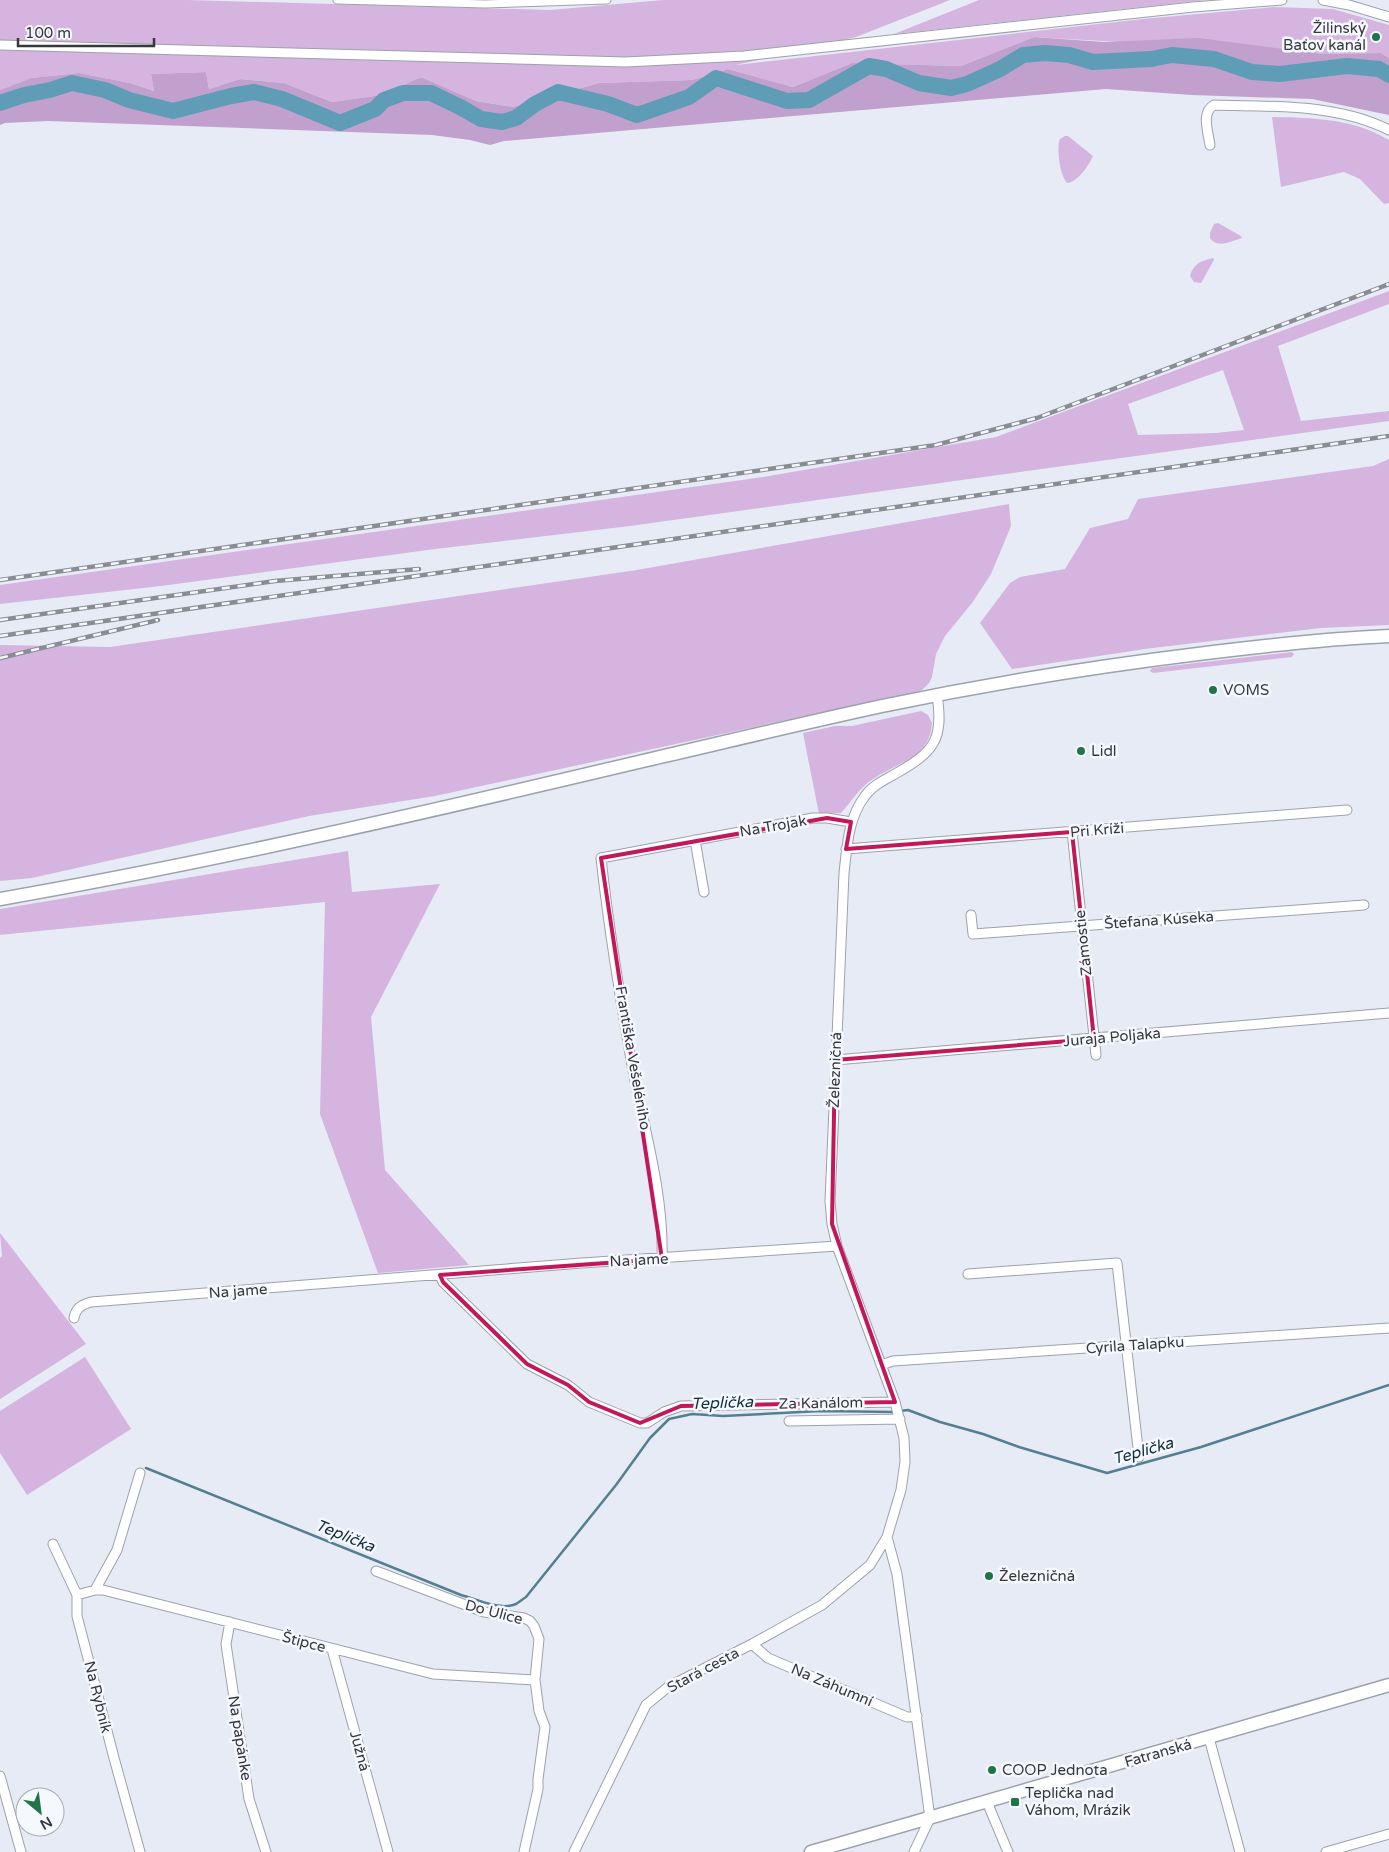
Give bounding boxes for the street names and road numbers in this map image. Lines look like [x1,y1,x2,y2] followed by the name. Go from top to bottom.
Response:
[738,811,808,841] street label: Na Trojak
[1069,819,1125,841] street label: Pri Kríži
[1104,907,1214,933] street label: Štefana Kúseka
[1071,909,1095,977] street label: Zámostie
[611,985,655,1131] street label: Františka Vešeléniho
[1062,1024,1162,1050] street label: Juraja Poljaka
[825,1032,845,1108] street label: Železničná
[609,1249,669,1271] street label: Na jame
[208,1280,268,1302] street label: Na jame
[1085,1333,1185,1357] street label: Cyrila Talapku
[779,1393,863,1413] street label: Za Kanálom
[463,1596,525,1628] street label: Do Ulice
[280,1628,328,1656] street label: Štipce
[664,1644,742,1696] street label: Stará cesta
[80,1659,116,1735] street label: Na Rybník
[788,1660,876,1710] street label: Na Záhumní
[224,1694,256,1782] street label: Na papánke
[346,1729,374,1773] street label: Južná
[1122,1735,1194,1771] street label: Fatranská

